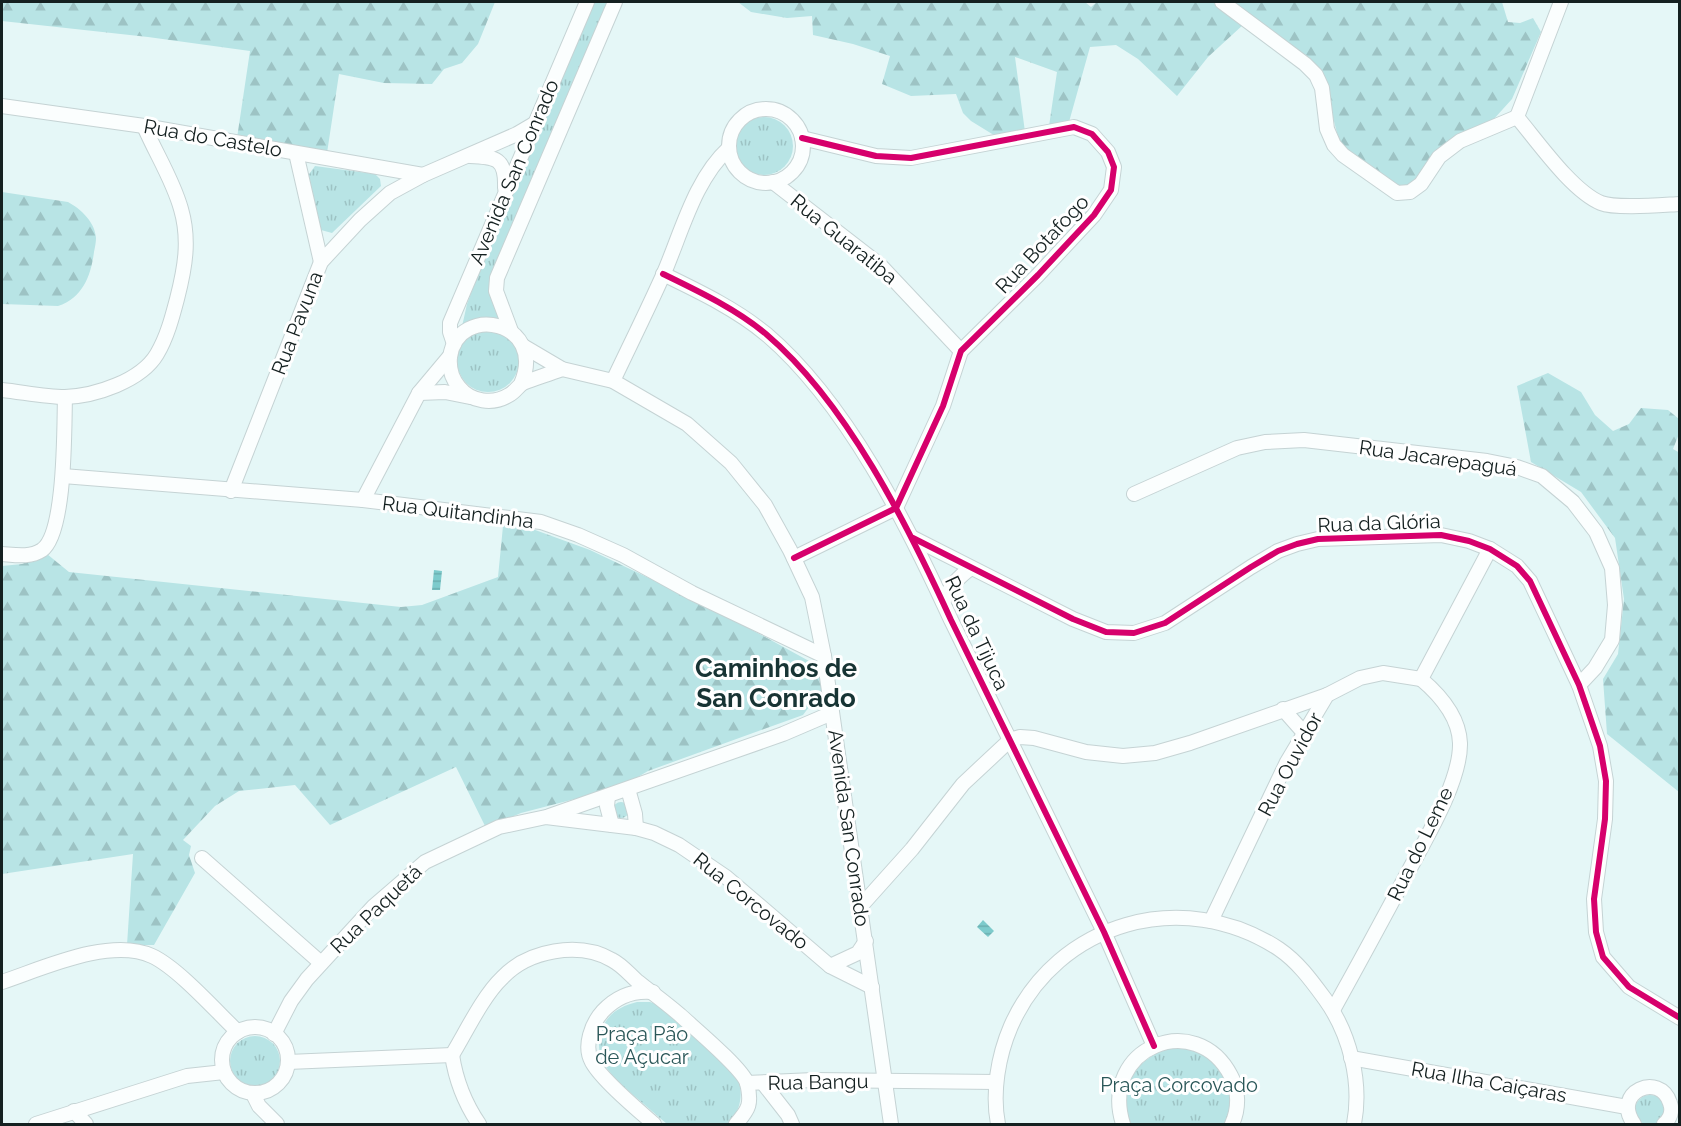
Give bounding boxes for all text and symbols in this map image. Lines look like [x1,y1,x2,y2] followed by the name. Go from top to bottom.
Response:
[464,76,564,268] street label: Avenida San Conrado
[142,114,284,162] street label: Rua do Castelo
[786,189,902,289] street label: Rua Guaratiba
[990,190,1094,298] street label: Rua Botafogo
[266,268,328,378] street label: Rua Pavuna
[1357,435,1519,481] street label: Rua Jacarepaguá
[381,491,535,533] street label: Rua Quitandinha
[1317,509,1441,537] street label: Rua da Glória
[940,572,1014,694] street label: Rua da Tijuca
[695,653,858,713] district label: Caminhos de San Conrado
[1253,708,1327,820] street label: Rua Ouvidor
[823,728,875,928] street label: Avenida San Conrado
[1382,783,1458,905] street label: Rua do Leme
[689,847,813,955] street label: Rua Corcovado
[325,860,427,958] street label: Rua Paquetá
[595,1022,689,1069] park label: Praça Pão de Açucar
[1409,1057,1569,1107] street label: Rua Ilha Caiçaras
[767,1069,869,1095] street label: Rua Bangu
[1100,1073,1258,1097] park label: Praça Corcovado

